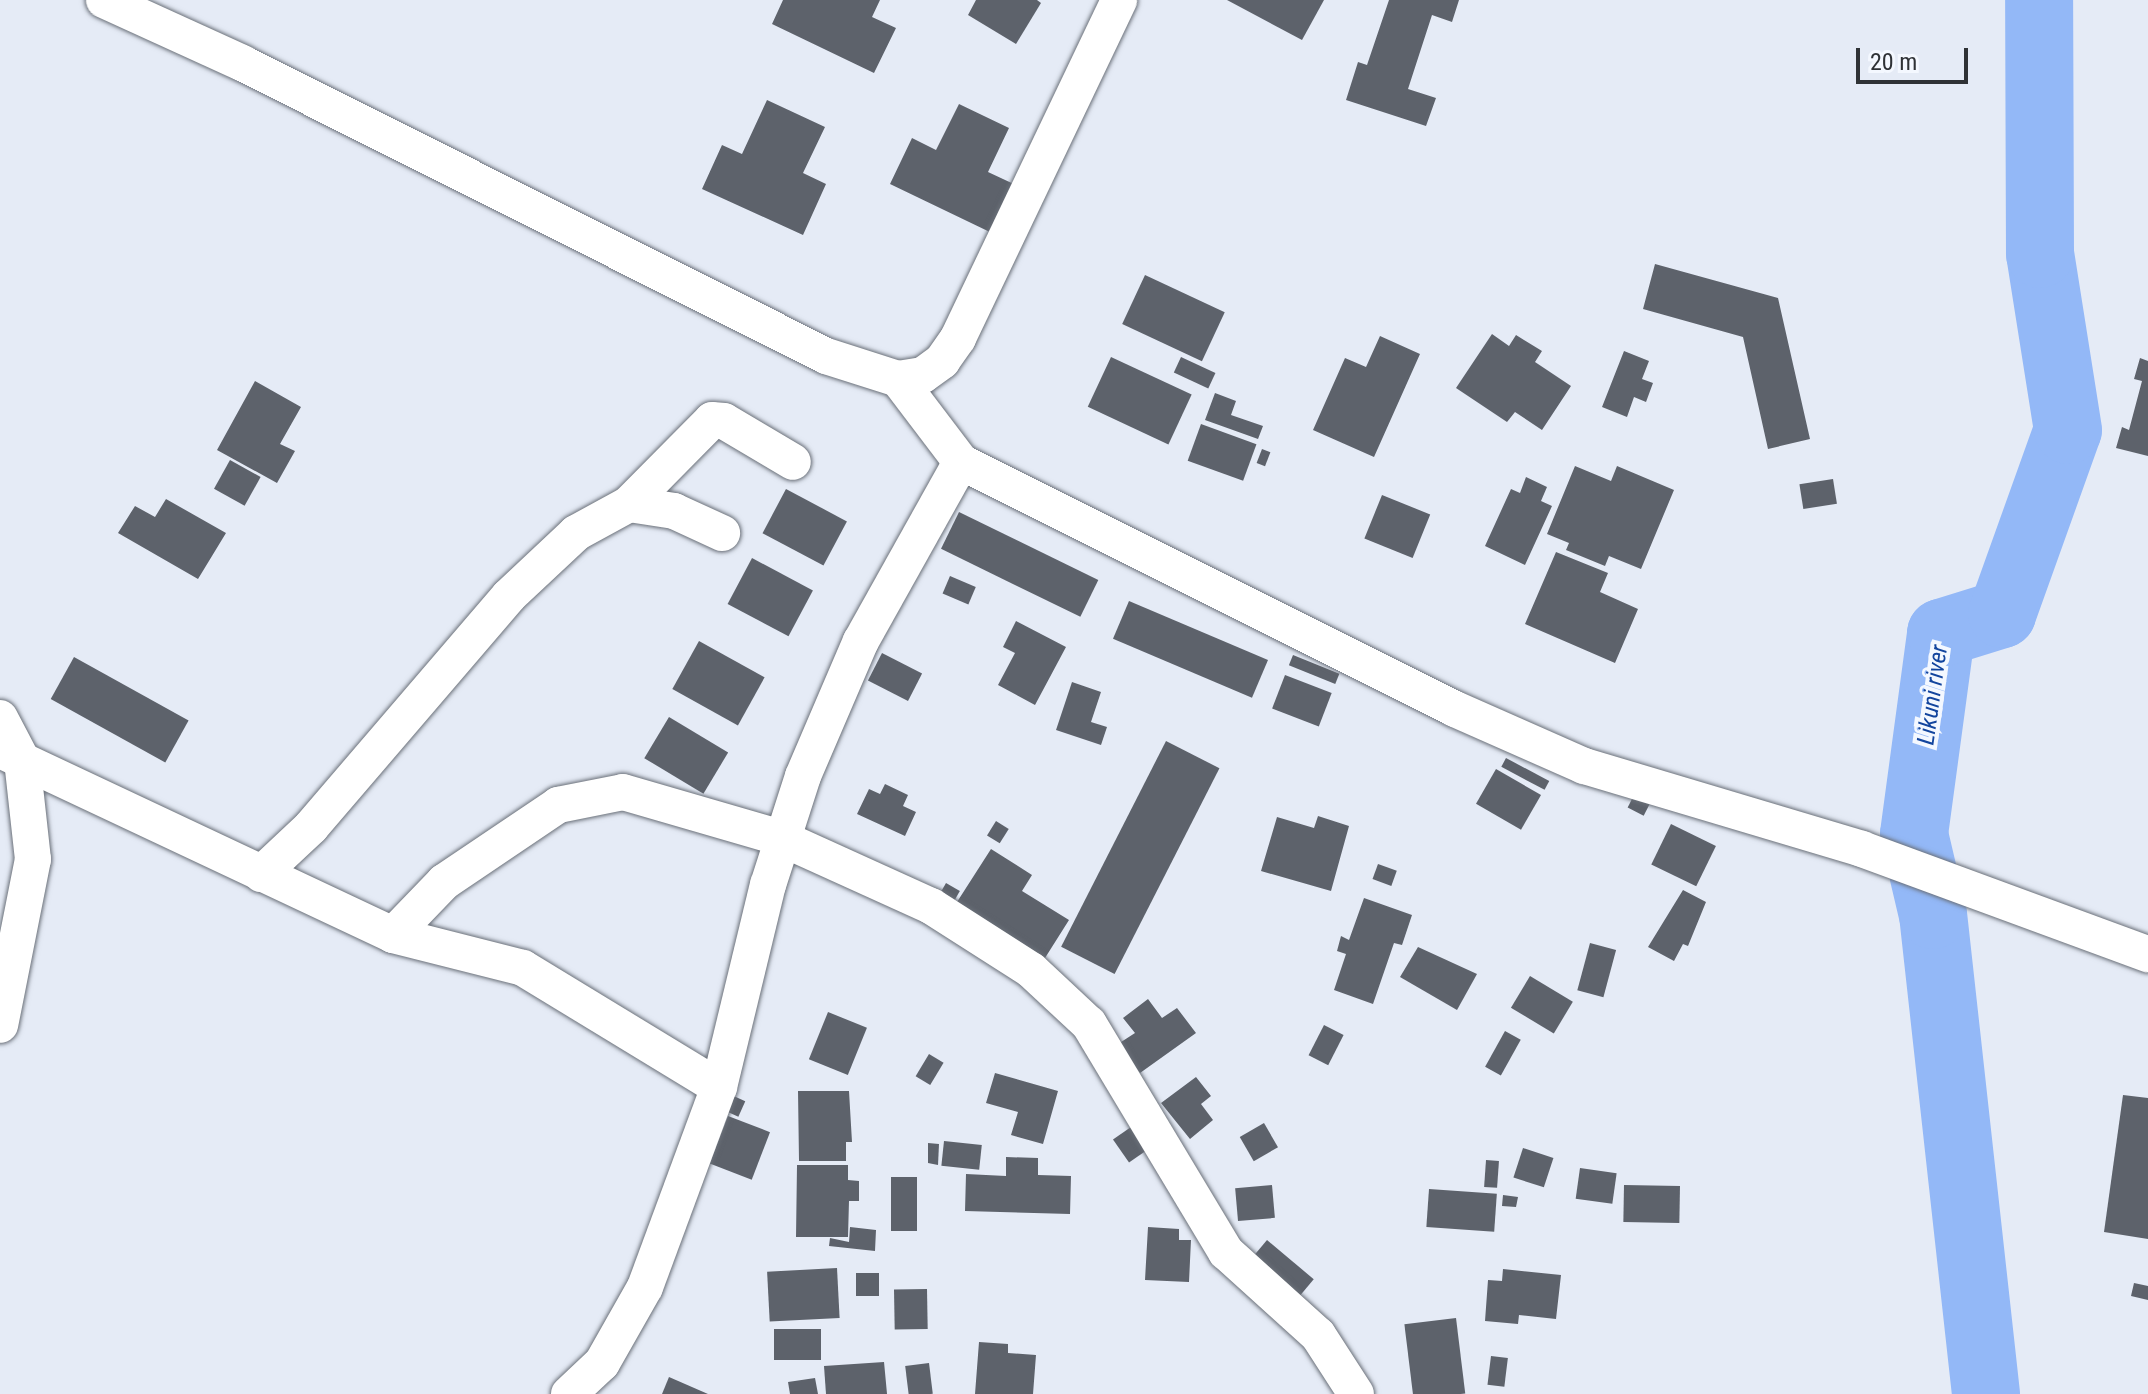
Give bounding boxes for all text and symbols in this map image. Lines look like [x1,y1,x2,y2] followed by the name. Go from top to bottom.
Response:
[1860,32,1972,82] scale bar
[1870,48,1917,76] text: 20 m
[1912,643,1954,747] water label: Likuni river

